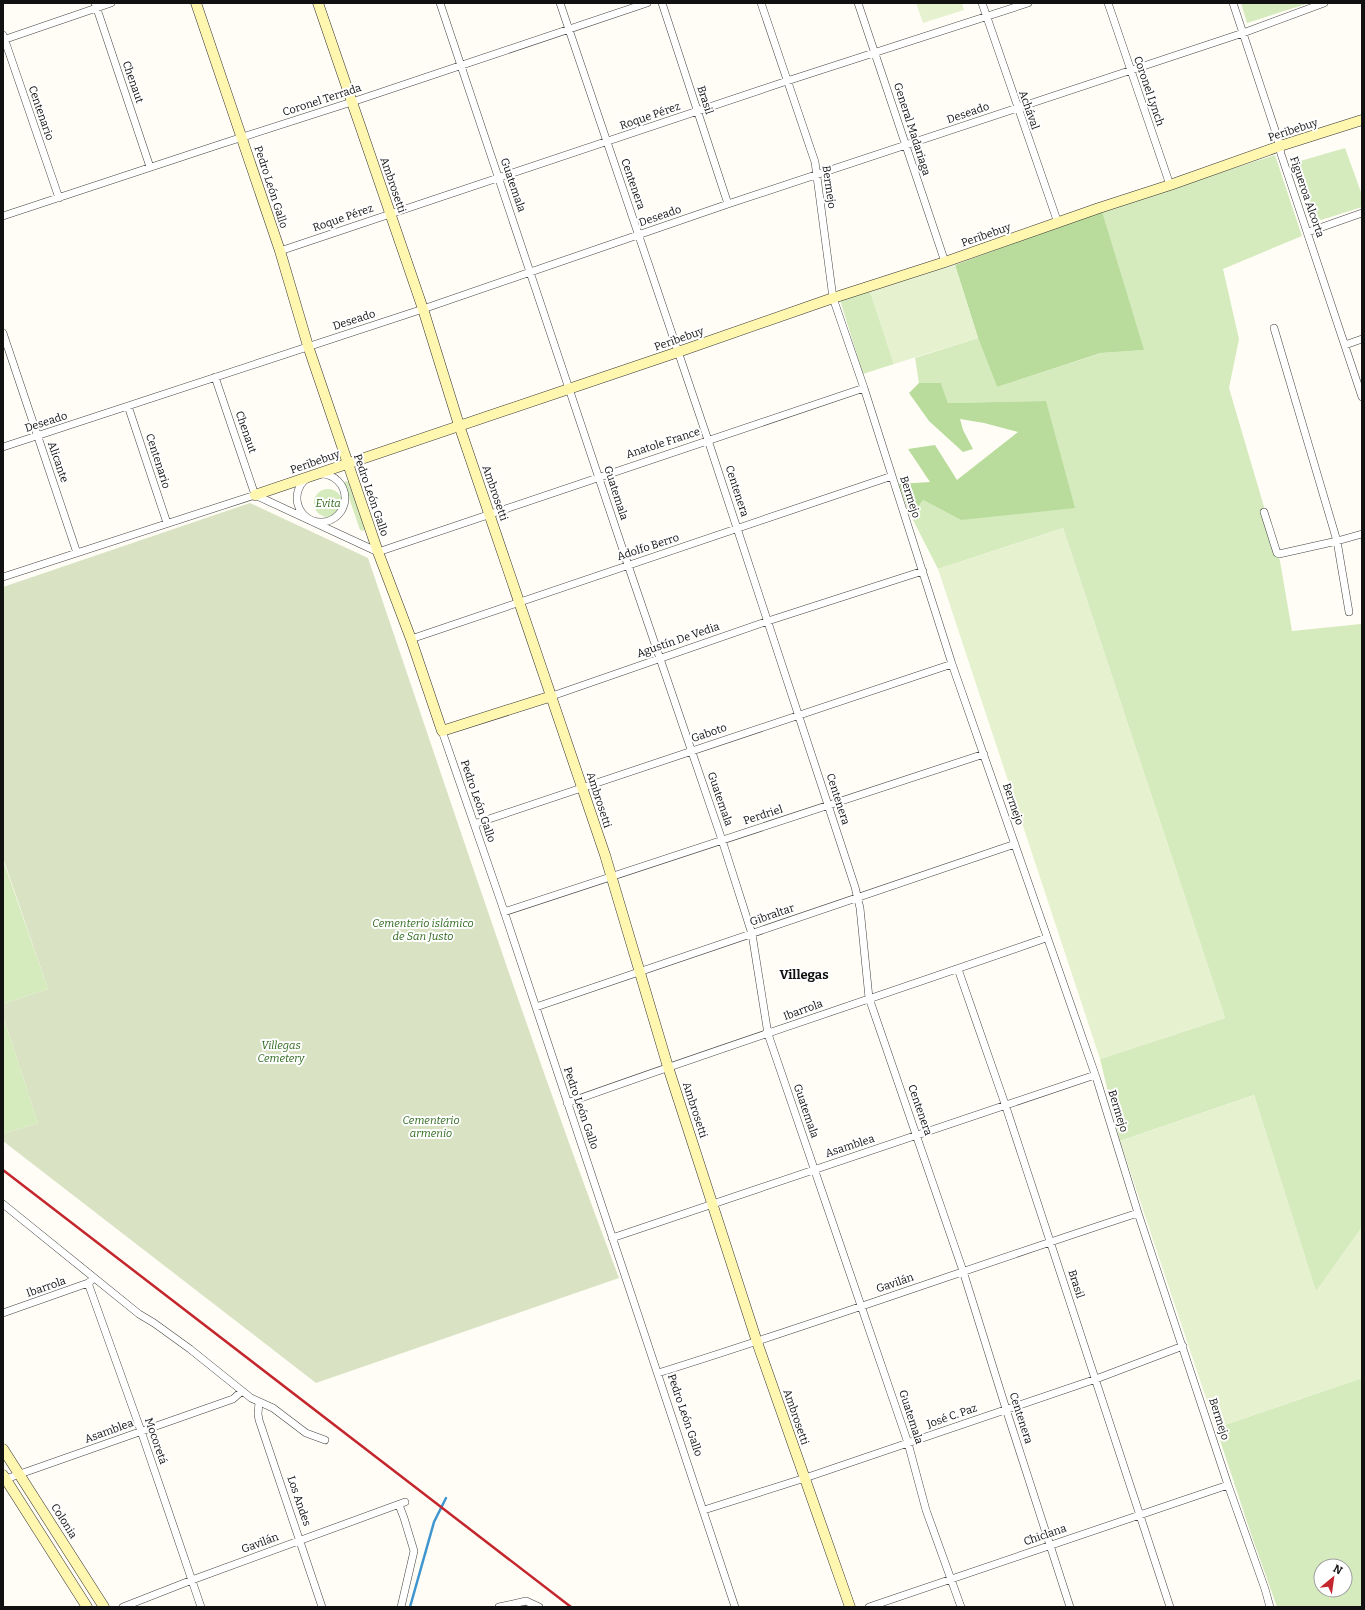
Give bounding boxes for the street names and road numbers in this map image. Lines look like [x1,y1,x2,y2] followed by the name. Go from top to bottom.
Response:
[1131,54,1167,128] street label: Coronel Lynch
[120,59,146,105] street label: Chenaut
[281,81,363,119] street label: Coronel Terrada
[891,81,933,177] street label: General Madariaga
[26,84,56,142] street label: Centenario
[694,84,716,116] street label: Brasil
[1016,89,1042,131] street label: Achával
[618,100,682,132] street label: Roque Pérez
[945,100,991,126] street label: Deseado
[1266,116,1320,144] street label: Peribebuy
[252,144,290,230] street label: Pedro León Gallo
[1287,155,1327,239] street label: Figueroa Alcorta
[377,156,409,215] street label: Ambrosetti
[498,156,528,214] street label: Guatemala
[618,157,648,211] street label: Centenera
[820,165,838,209] street label: Bermejo
[311,202,375,234] street label: Roque Pérez
[637,203,683,229] street label: Deseado
[959,220,1013,250] street label: Peribebuy
[331,307,377,333] street label: Deseado
[652,324,706,354] street label: Peribebuy
[23,409,69,435] street label: Deseado
[233,409,259,455] street label: Chenaut
[624,425,702,461] street label: Anatole France
[143,432,173,490] street label: Centenario
[45,440,71,484] street label: Alicante
[288,447,342,477] street label: Peribebuy
[351,452,391,538] street label: Pedro León Gallo
[479,464,511,523] street label: Ambrosetti
[601,464,631,522] street label: Guatemala
[723,464,751,518] street label: Centenera
[897,474,923,520] street label: Bermejo
[615,531,681,563] street label: Adolfo Berro
[635,620,721,660] street label: Agustín De Vedia
[689,721,729,745] street label: Gaboto
[458,758,498,844] street label: Pedro León Gallo
[584,770,614,830] street label: Ambrosetti
[705,770,735,828] street label: Guatemala
[824,772,852,826] street label: Centenera
[1000,781,1026,827] street label: Bermejo
[742,803,784,827] street label: Perdriel
[748,901,796,929] street label: Gibraltar
[782,997,824,1023] street label: Ibarrola
[561,1065,601,1151] street label: Pedro León Gallo
[680,1080,710,1140] street label: Ambrosetti
[791,1082,821,1140] street label: Guatemala
[905,1083,935,1137] street label: Centenera
[1105,1088,1131,1134] street label: Bermejo
[824,1132,876,1160] street label: Asamblea
[1065,1268,1087,1300] street label: Brasil
[875,1271,915,1295] street label: Gavilán
[25,1274,67,1300] street label: Ibarrola
[665,1372,705,1458] street label: Pedro León Gallo
[780,1388,812,1447] street label: Ambrosetti
[896,1388,926,1446] street label: Guatemala
[1007,1391,1035,1445] street label: Centenera
[1206,1396,1232,1442] street label: Bermejo
[924,1401,979,1431] street label: José C. Paz
[83,1416,135,1446] street label: Asamblea
[142,1416,170,1466] street label: Mocoretá
[284,1474,314,1528] street label: Los Andes
[48,1501,80,1541] street label: Colonia
[1022,1522,1068,1548] street label: Chiclana
[240,1530,280,1556] street label: Gavilán

